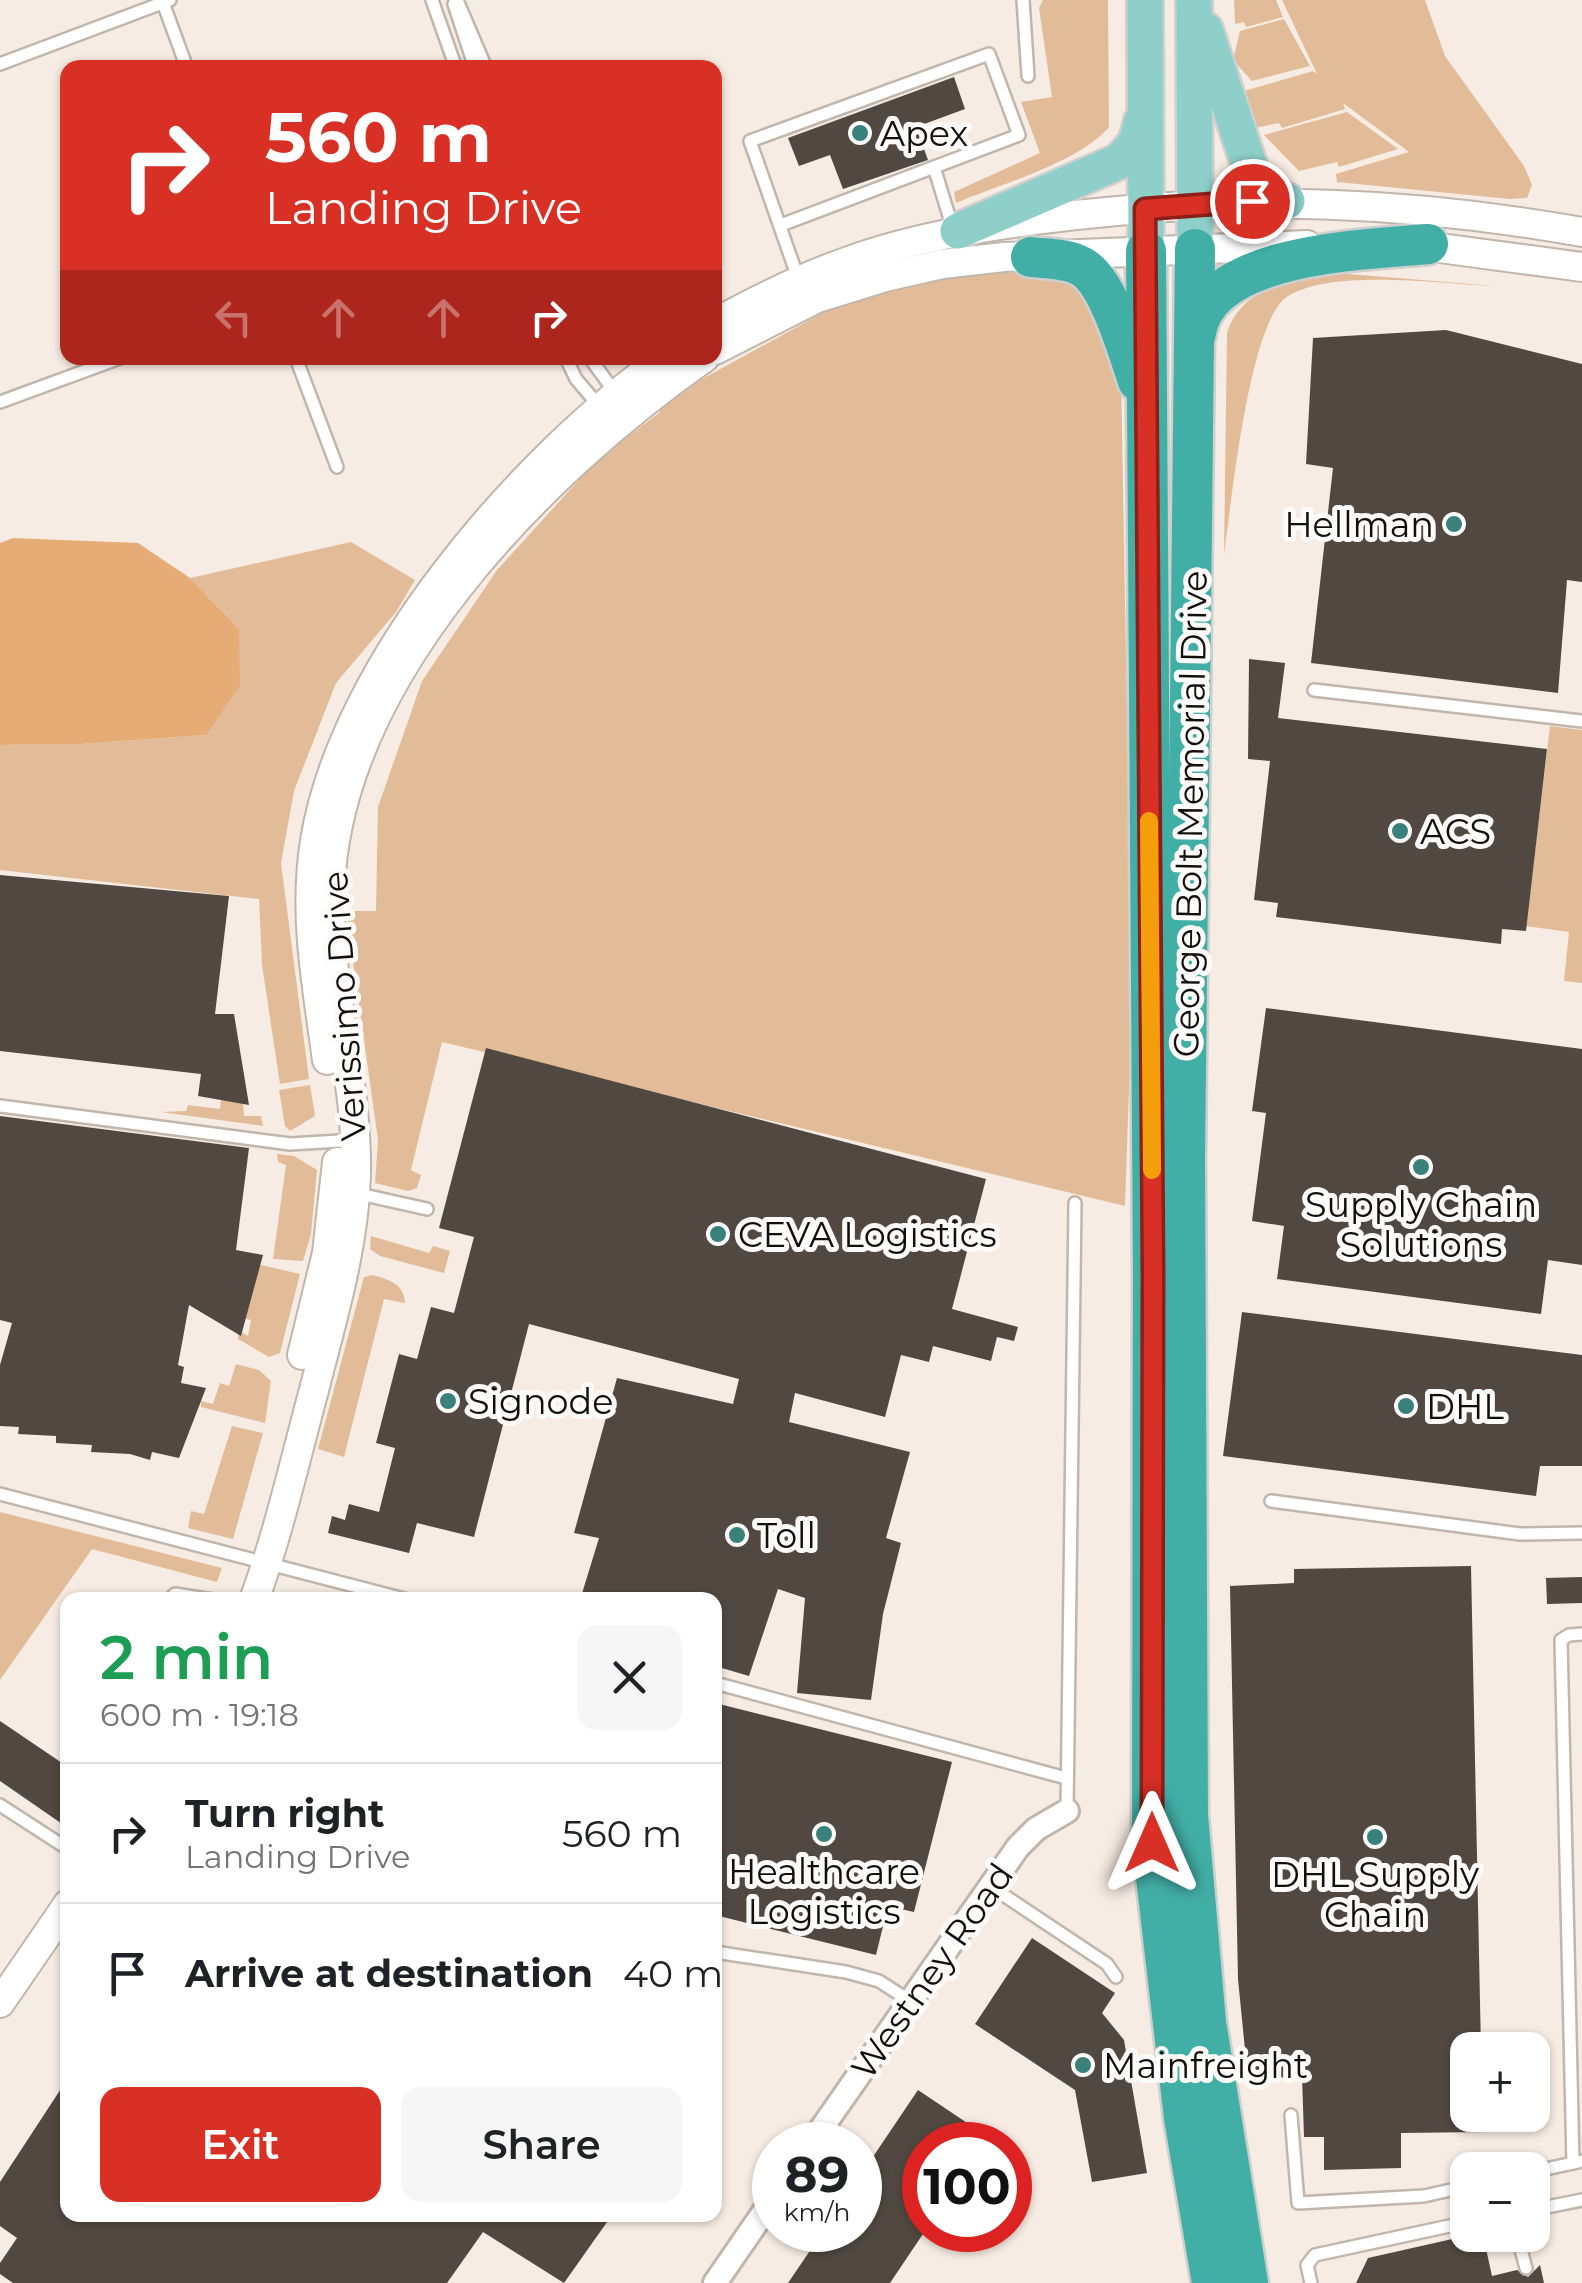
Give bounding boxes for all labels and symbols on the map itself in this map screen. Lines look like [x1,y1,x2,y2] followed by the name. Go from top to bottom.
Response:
[880,112,968,155] place label: Apex
[849,122,871,144] marker: Apex
[1210,159,1295,244] pin
[1284,503,1434,546] place label: Hellman
[1443,513,1465,535] marker: Hellman
[1164,570,1216,1058] street label: George Bolt Memorial Drive
[1420,810,1491,853] place label: ACS
[1389,820,1411,842] marker: ACS
[313,870,375,1142] street label: Verissimo Drive
[1410,1156,1432,1178] marker: Supply Chain Solutions
[1305,1183,1537,1266] place label: Supply Chain Solutions
[738,1213,996,1256] place label: CEVA Logistics
[707,1223,729,1245] marker: CEVA Logistics
[468,1380,613,1423] place label: Signode
[1426,1385,1504,1428] place label: DHL
[437,1390,459,1412] marker: Signode
[1395,1395,1417,1417] marker: DHL
[757,1514,816,1557] place label: Toll
[726,1524,748,1546] marker: Toll
[1100,1791,1204,1895] position arrow
[813,1823,835,1845] marker: Healthcare Logistics
[1364,1826,1386,1848] marker: DHL Supply Chain
[728,1850,920,1933] place label: Healthcare Logistics
[1271,1853,1479,1936] place label: DHL Supply Chain
[842,1855,1022,2087] street label: Westney Road
[1103,2044,1308,2087] place label: Mainfreight
[1072,2054,1094,2076] marker: Mainfreight
[902,2122,1032,2252] speed limit sign: 100

